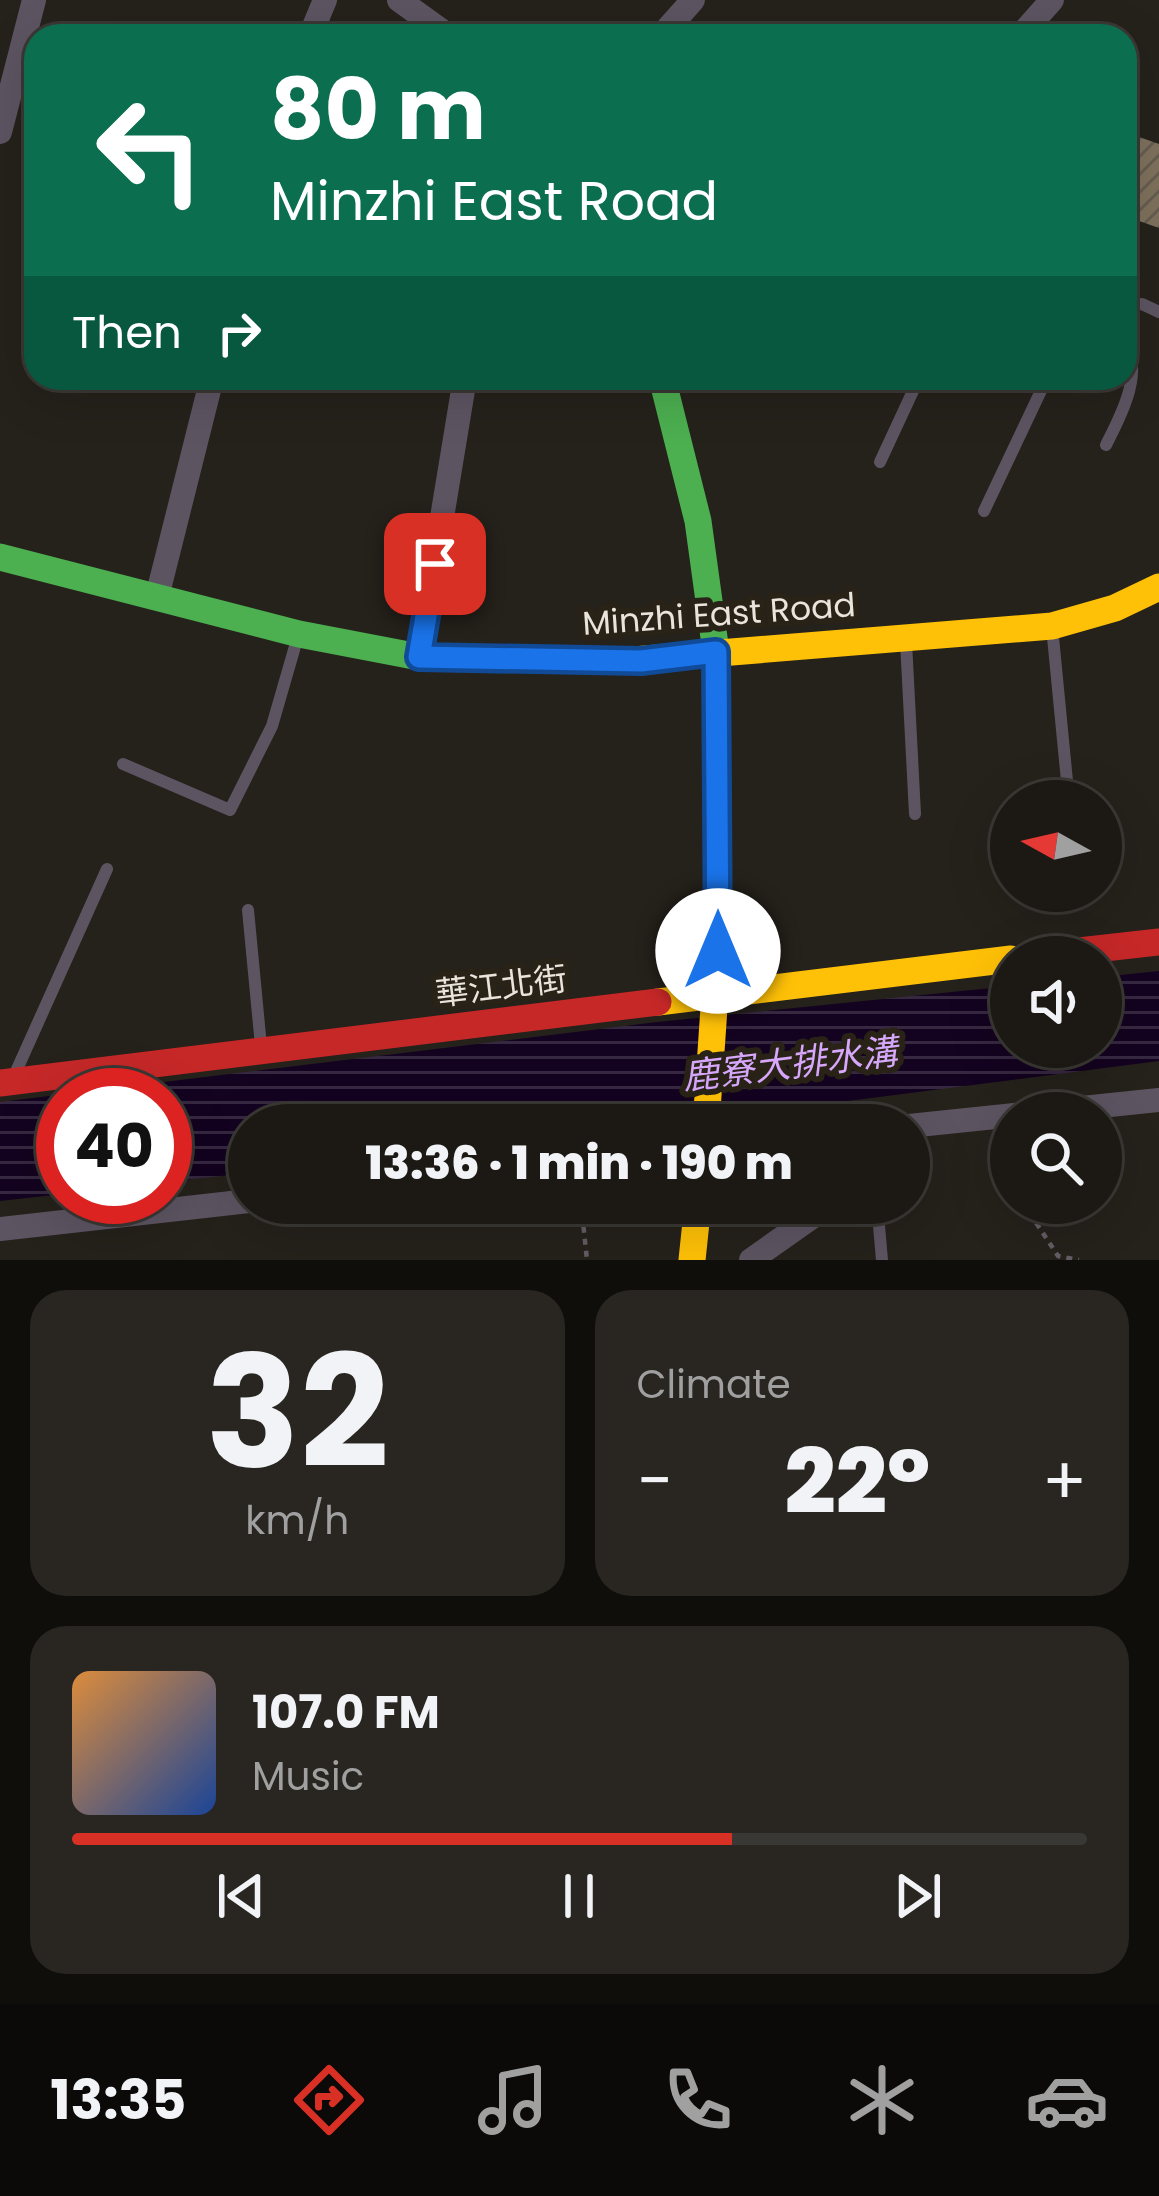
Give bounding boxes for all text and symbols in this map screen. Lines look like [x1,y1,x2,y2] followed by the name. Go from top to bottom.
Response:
[270,51,486,168] text: 80 m
[72,72,228,228] icon: left
[270,163,718,239] text: Minzhi East Road
[206,300,272,366] icon: right
[72,301,182,364] text: Then
[384,513,486,615] pin
[402,531,468,597] icon: arrive
[581,581,857,647] street label: Minzhi East Road
[990,780,1122,912] north arrow
[990,780,1122,1224] map controls
[655,888,781,1014] position arrow
[990,936,1122,1068] button: sound
[433,955,569,1017] street label: 華江北街
[680,1025,905,1102] water label: 鹿寮大排水溝
[36,1068,192,1224] speed limit sign: 40
[990,1092,1122,1224] button: search
[365,1132,793,1195] text: 13:36 · 1 min · 190 m
[206,1303,389,1522] text: 32
[637,1357,791,1412] text: Climate
[785,1418,930,1545] text: 22°
[637,1435,673,1527] text: −
[1042,1435,1087,1527] text: +
[245,1493,349,1548] text: km/h
[252,1681,440,1744] text: 107.0 FM
[252,1749,364,1804] text: Music
[208,1863,274,1929] icon: previous
[546,1863,612,1929] icon: pause
[885,1863,951,1929] icon: next
[287,2058,371,2142] icon: directions
[471,2058,555,2142] icon: music
[656,2058,740,2142] icon: phone
[840,2058,924,2142] icon: climate
[1025,2058,1109,2142] icon: car
[50,2062,186,2138] text: 13:35

